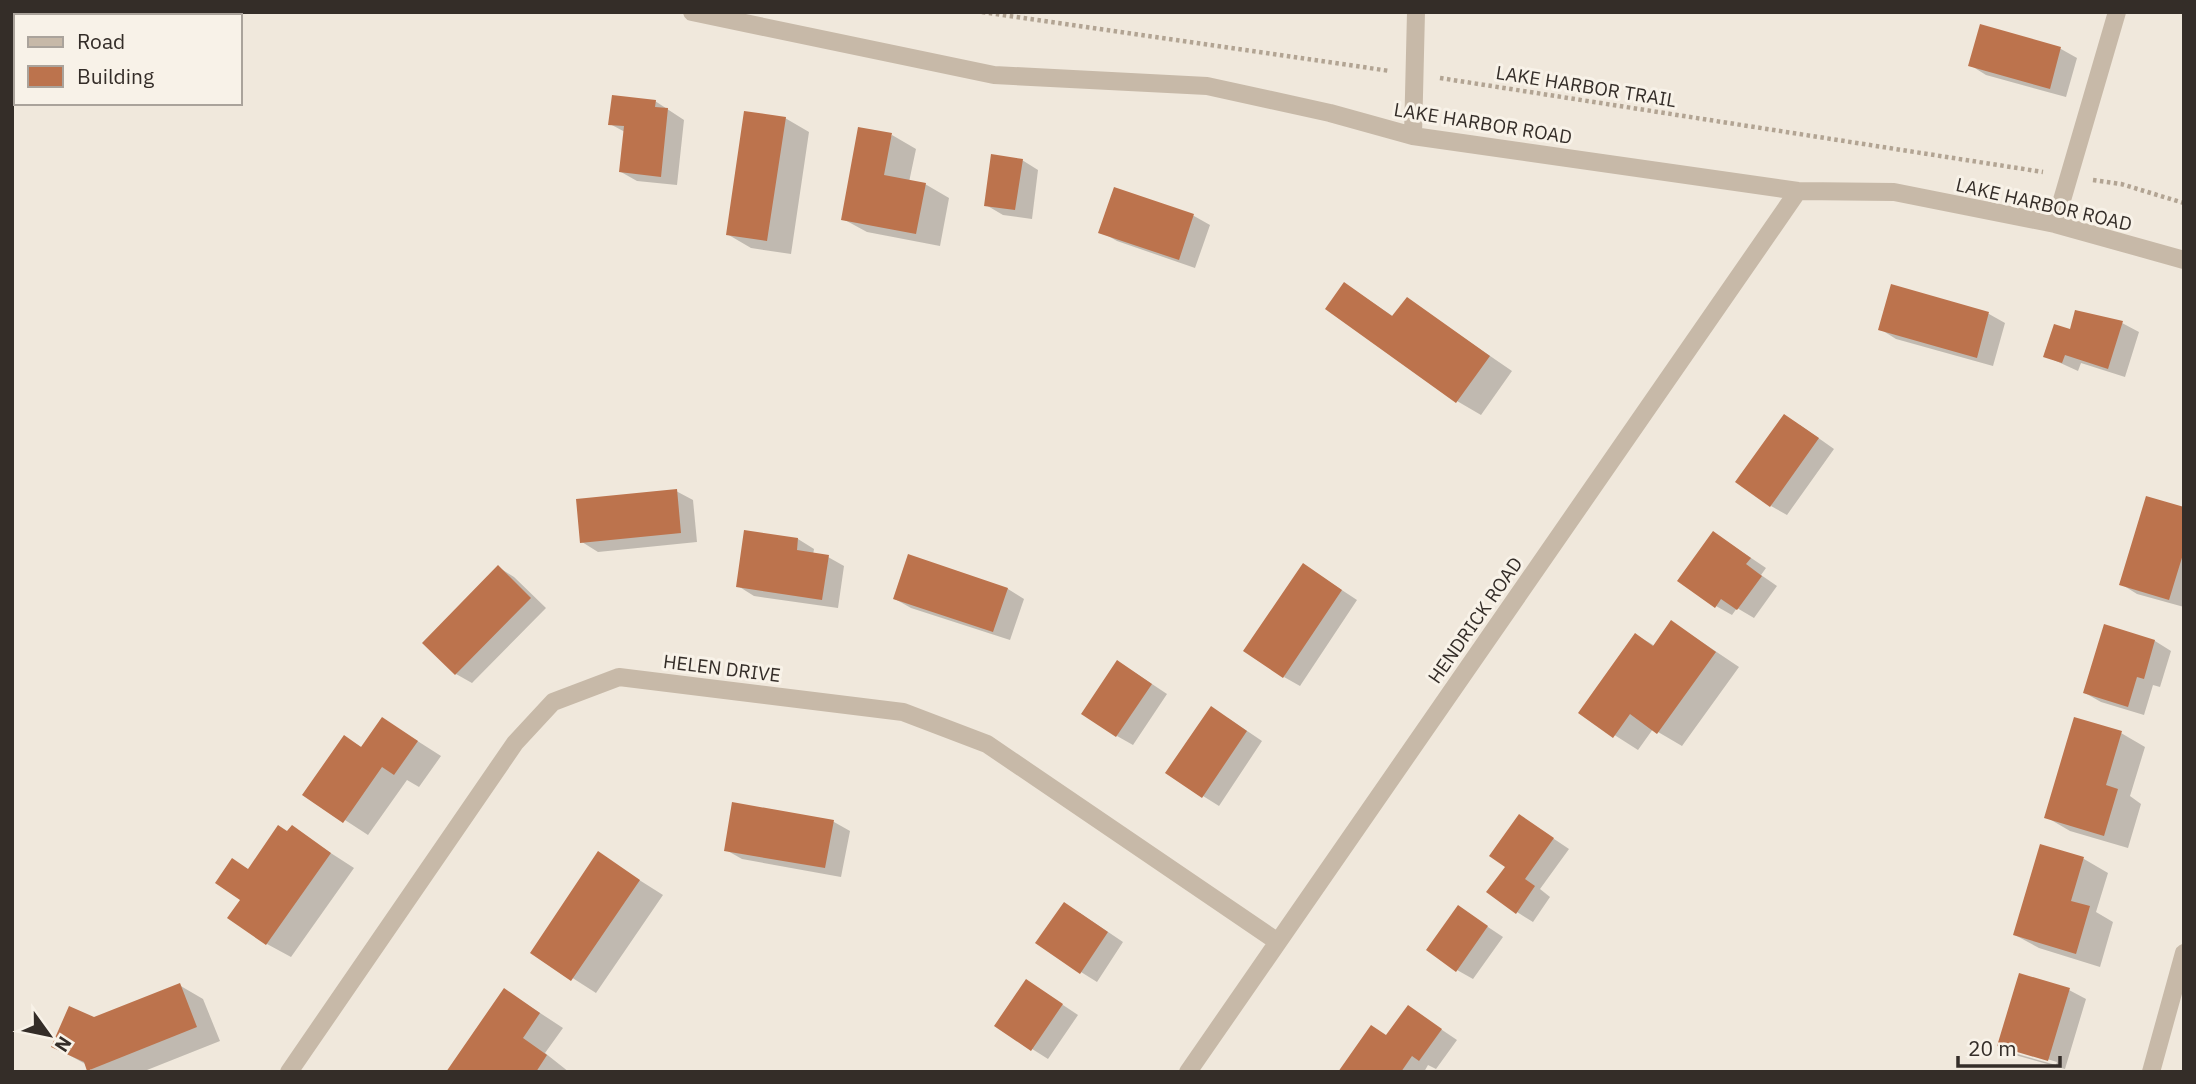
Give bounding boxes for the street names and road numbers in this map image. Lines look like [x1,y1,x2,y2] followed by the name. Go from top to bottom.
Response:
[1494,60,1678,112] street label: LAKE HARBOR TRAIL
[1392,97,1574,149] street label: LAKE HARBOR ROAD
[1954,172,2134,236] street label: LAKE HARBOR ROAD
[1422,552,1528,688] street label: HENDRICK ROAD
[662,649,782,687] street label: HELEN DRIVE

